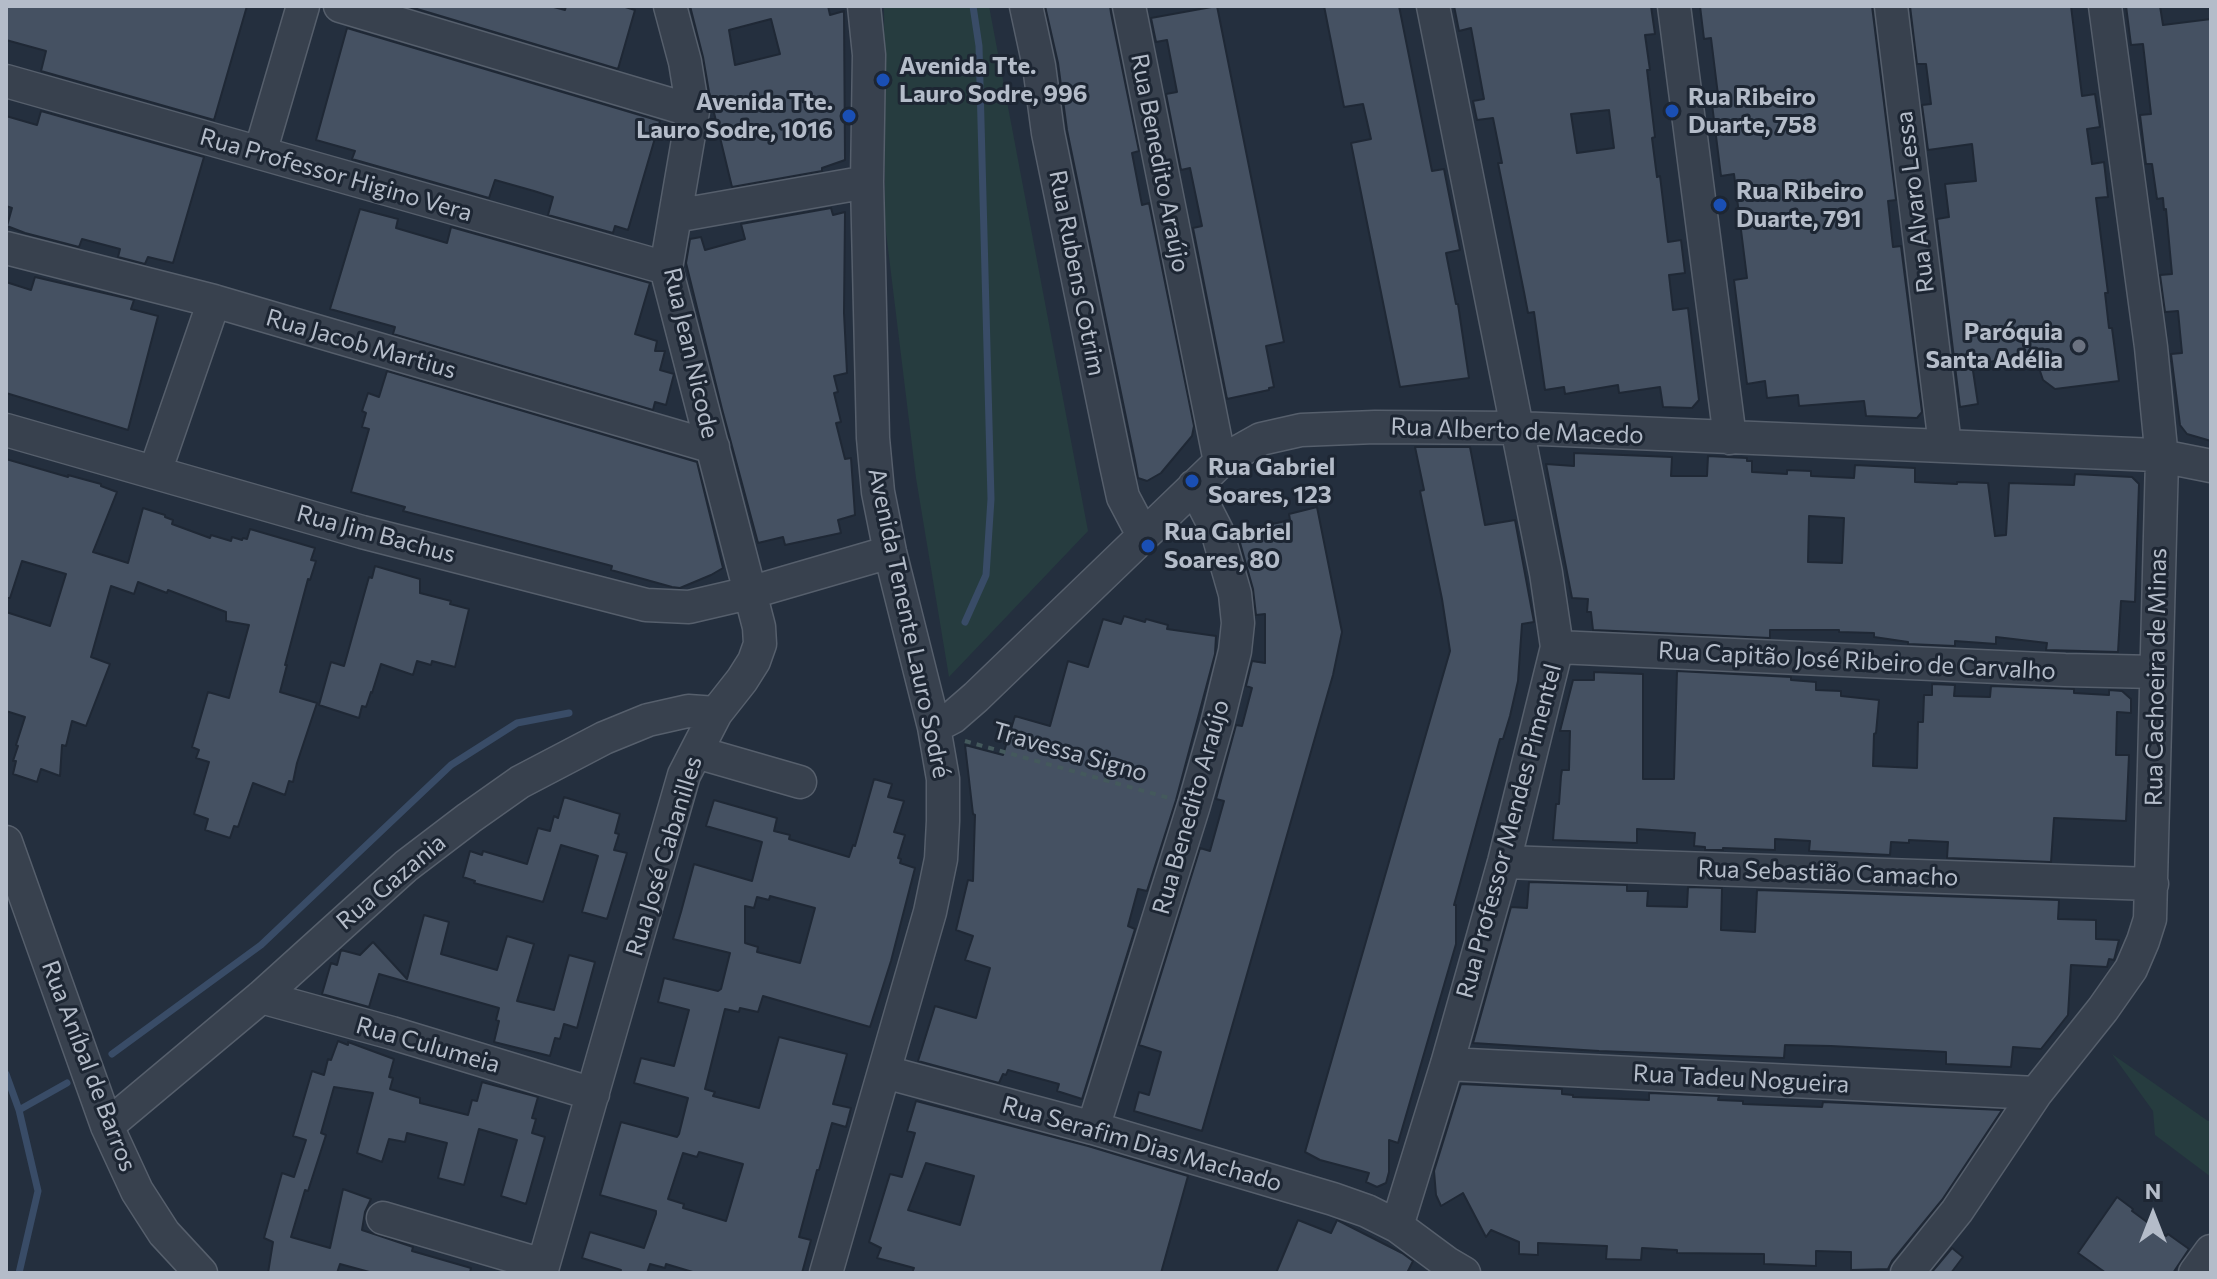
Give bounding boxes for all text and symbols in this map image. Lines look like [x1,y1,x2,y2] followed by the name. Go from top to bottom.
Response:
[1125,51,1195,275] street label: Rua Benedito Araújo
[899,52,1088,108] place label: Avenida Tte. Lauro Sodre, 996
[874,71,892,89] marker: Avenida Tte. Lauro Sodre, 996
[1688,83,1817,139] place label: Rua Ribeiro Duarte, 758
[636,88,833,144] place label: Avenida Tte. Lauro Sodre, 1016
[1663,102,1681,120] marker: Rua Ribeiro Duarte, 758
[840,107,858,125] marker: Avenida Tte. Lauro Sodre, 1016
[1890,110,1940,294] street label: Rua Alvaro Lessa
[196,122,476,228] street label: Rua Professor Higino Vera
[1043,168,1111,378] street label: Rua Rubens Cotrim
[1736,177,1864,233] place label: Rua Ribeiro Duarte, 791
[1711,196,1729,214] marker: Rua Ribeiro Duarte, 791
[657,265,725,441] street label: Rua Jean Nicode
[263,303,459,385] street label: Rua Jacob Martius
[1926,318,2063,374] place label: Paróquia Santa Adélia
[2070,337,2088,355] marker: Paróquia Santa Adélia
[1390,412,1644,450] street label: Rua Alberto de Macedo
[1208,453,1335,509] place label: Rua Gabriel Soares, 123
[862,465,956,781] street label: Avenida Tenente Lauro Sodré
[1183,472,1201,490] marker: Rua Gabriel Soares, 123
[293,499,459,569] street label: Rua Jim Bachus
[1164,518,1291,574] place label: Rua Gabriel Soares, 80
[1139,537,1157,555] marker: Rua Gabriel Soares, 80
[2139,548,2173,806] street label: Rua Cachoeira de Minas
[1657,636,2057,686] street label: Rua Capitão José Ribeiro de Carvalho
[1450,661,1568,1001] street label: Rua Professor Mendes Pimentel
[1147,696,1235,918] street label: Rua Benedito Araújo
[989,716,1151,788] street label: Travessa Signo
[620,753,708,959] street label: Rua José Cabanilles
[331,828,451,936] street label: Rua Gazania
[1697,854,1959,892] street label: Rua Sebastião Camacho
[36,957,142,1175] street label: Rua Aníbal de Barros
[353,1011,503,1079] street label: Rua Culumeia
[1632,1059,1850,1099] street label: Rua Tadeu Nogueira
[999,1090,1285,1198] street label: Rua Serafim Dias Machado
[2113,1175,2193,1255] north arrow
[2145,1177,2161,1204] text: N

